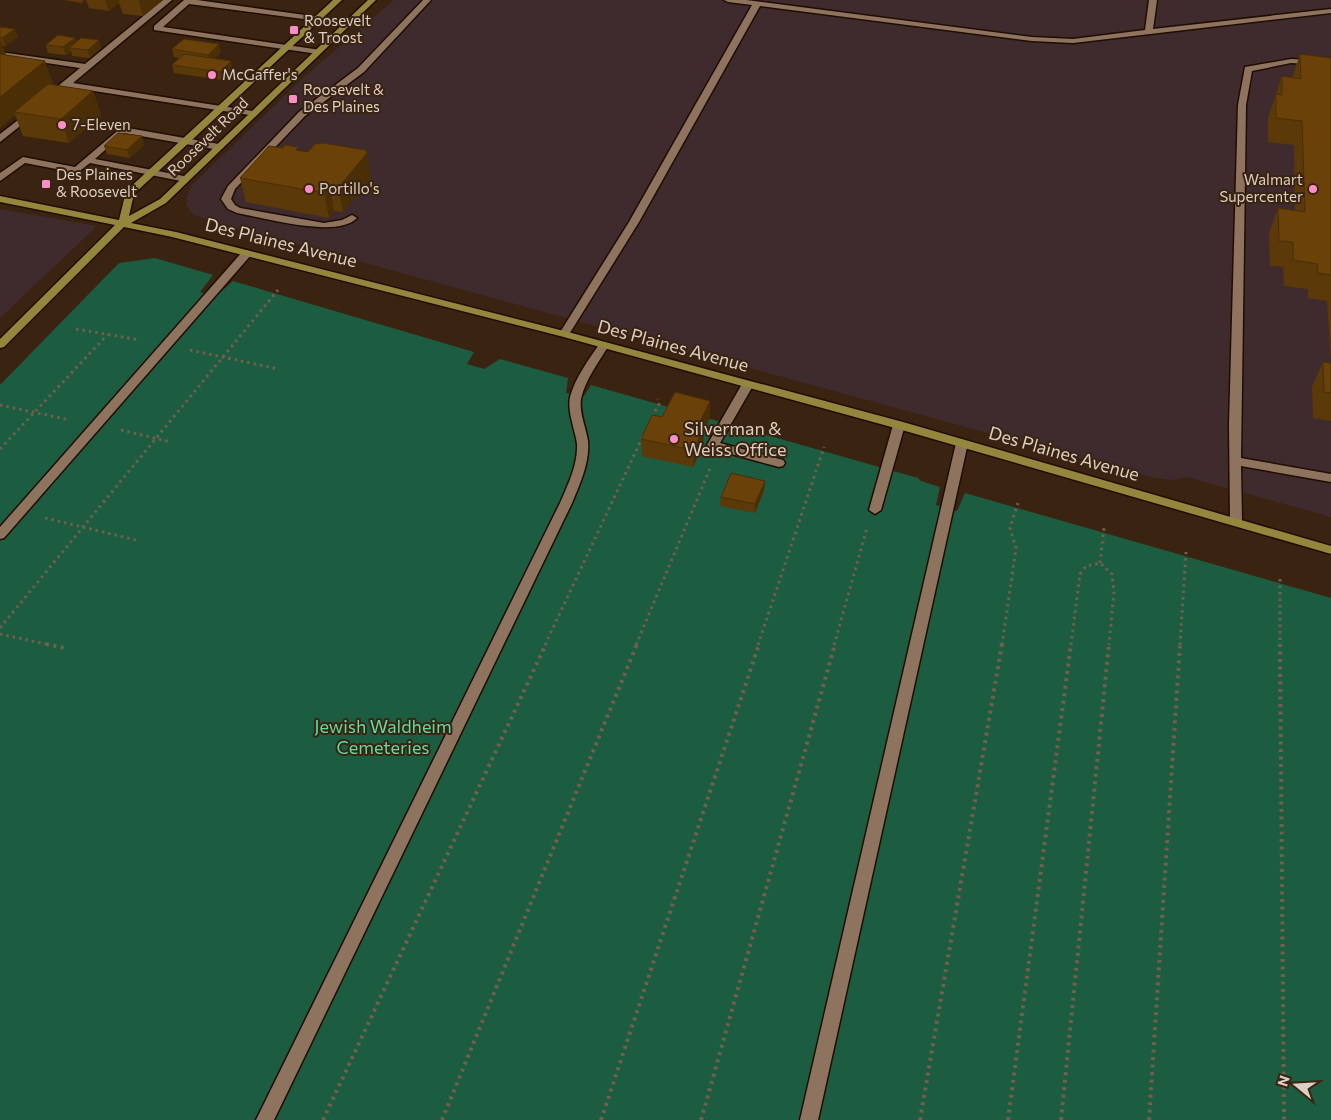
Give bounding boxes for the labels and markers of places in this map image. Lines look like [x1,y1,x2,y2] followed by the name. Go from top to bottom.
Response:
[304,11,371,46] place label: Roosevelt & Troost
[288,24,300,36] marker: Roosevelt & Troost
[222,65,298,83] place label: McGaffer's
[206,69,218,81] marker: McGaffer's
[303,80,384,115] place label: Roosevelt & Des Plaines
[287,93,299,105] marker: Roosevelt & Des Plaines
[72,115,131,133] place label: 7-Eleven
[56,119,68,131] marker: 7-Eleven
[56,165,137,200] place label: Des Plaines & Roosevelt
[1219,170,1303,205] place label: Walmart Supercenter
[40,178,52,190] marker: Des Plaines & Roosevelt
[319,179,380,197] place label: Portillo's
[303,183,315,195] marker: Portillo's
[1307,183,1319,195] marker: Walmart Supercenter
[684,417,787,460] place label: Silverman & Weiss Office
[668,433,680,445] marker: Silverman & Weiss Office

